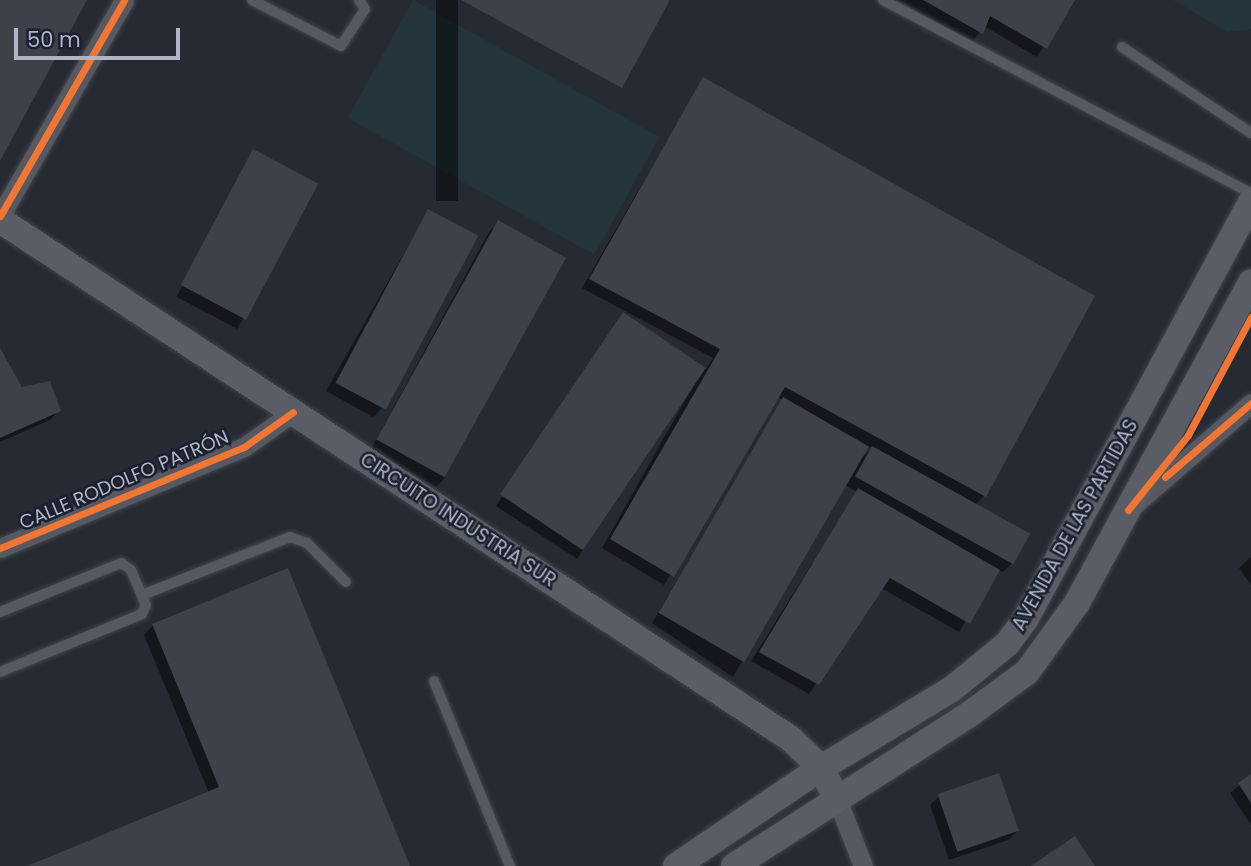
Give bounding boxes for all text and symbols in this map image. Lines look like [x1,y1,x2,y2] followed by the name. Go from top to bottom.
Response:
[18,14,184,58] scale bar
[27,25,81,54] text: 50 m
[1007,415,1143,635] street label: AVENIDA DE LAS PARTIDAS
[16,425,232,535] street label: CALLE RODOLFO PATRÓN
[356,448,560,592] street label: CIRCUITO INDUSTRIA SUR

